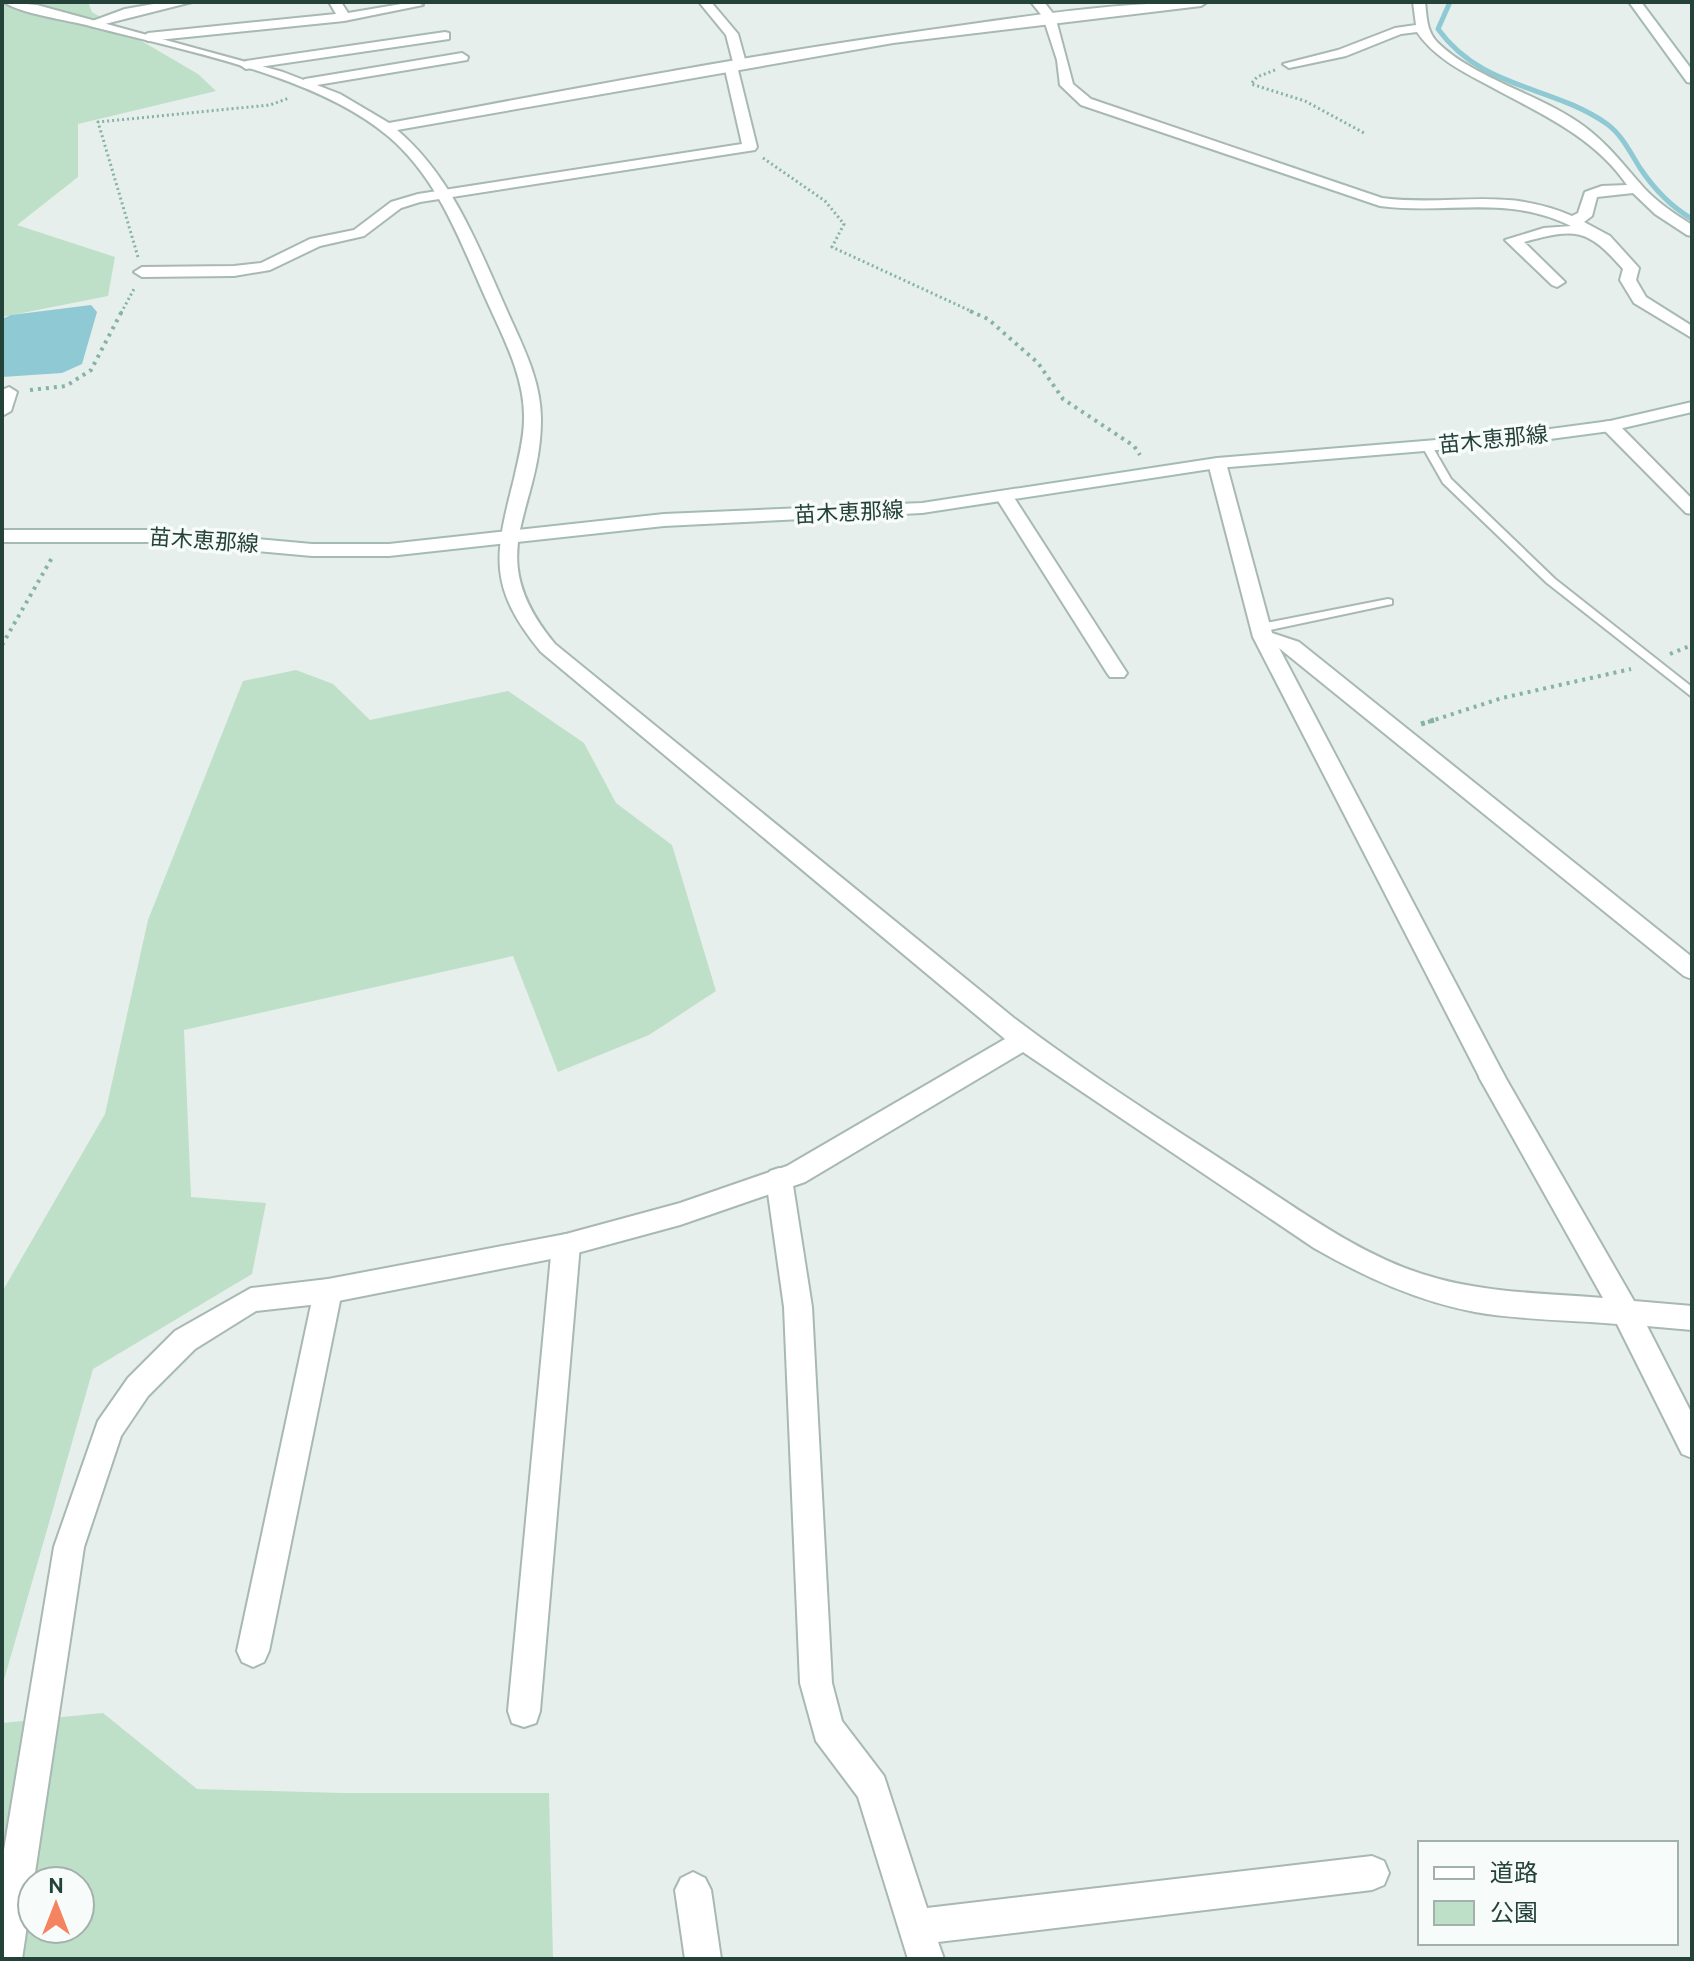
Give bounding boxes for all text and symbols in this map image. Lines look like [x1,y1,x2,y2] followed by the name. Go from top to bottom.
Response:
[1437,420,1549,459] street label: 苗木恵那線
[793,496,905,529] street label: 苗木恵那線
[148,523,260,558] street label: 苗木恵那線
[1418,1841,1678,1945] legend
[1490,1858,1538,1887] text: 道路
[16,1865,96,1945] north arrow
[48,1872,64,1899] text: N
[1490,1898,1538,1927] text: 公園

